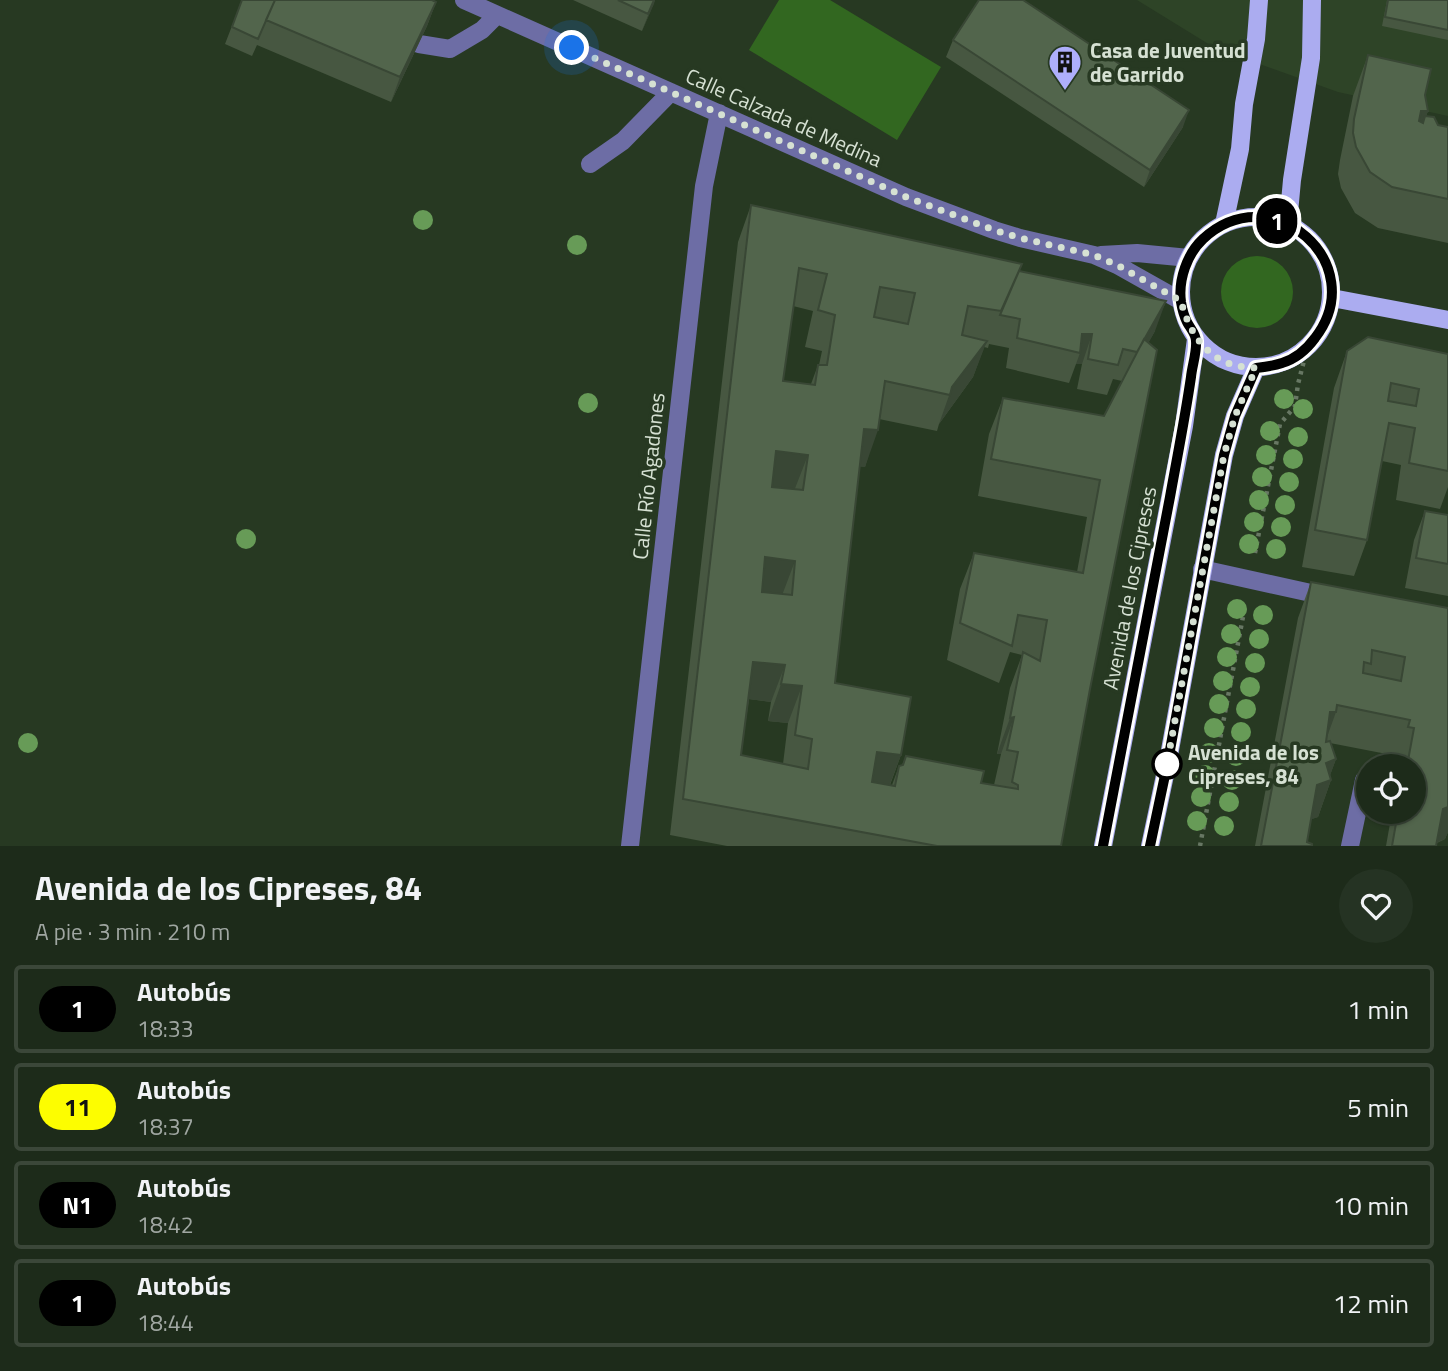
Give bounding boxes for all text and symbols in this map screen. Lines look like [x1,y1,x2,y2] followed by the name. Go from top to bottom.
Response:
[554,30,589,65] your location
[1090,34,1246,90] place label: Casa de Juventud de Garrido
[1046,43,1084,92] building icon: Casa de Juventud de Garrido
[681,59,888,175] street label: Calle Calzada de Medina
[1254,198,1300,244] line badge: 1
[1270,203,1284,239] text: 1
[623,391,673,561] street label: Calle Río Agadones
[1094,484,1164,692] street label: Avenida de los Cipreses
[1188,736,1319,792] place label: Avenida de los Cipreses, 84
[1152,749,1182,779] marker: Avenida de los Cipreses, 84
[1356,754,1426,824] map controls
[1356,754,1426,824] button: locate
[35,863,422,913] text: Avenida de los Cipreses, 84
[1339,869,1413,943] button: heart
[35,914,230,949] text: A pie · 3 min · 210 m
[137,972,231,1011] text: Autobús
[1347,990,1409,1029] text: 1 min
[71,991,84,1027] text: 1
[137,1011,194,1046] text: 18:33
[137,1070,231,1109] text: Autobús
[1347,1088,1409,1127] text: 5 min
[64,1089,91,1125] text: 11
[137,1109,194,1144] text: 18:37
[137,1168,231,1207] text: Autobús
[1333,1186,1409,1225] text: 10 min
[62,1187,93,1223] text: N1
[137,1207,194,1242] text: 18:42
[137,1266,231,1305] text: Autobús
[1333,1284,1409,1323] text: 12 min
[71,1285,84,1321] text: 1
[137,1305,194,1340] text: 18:44

